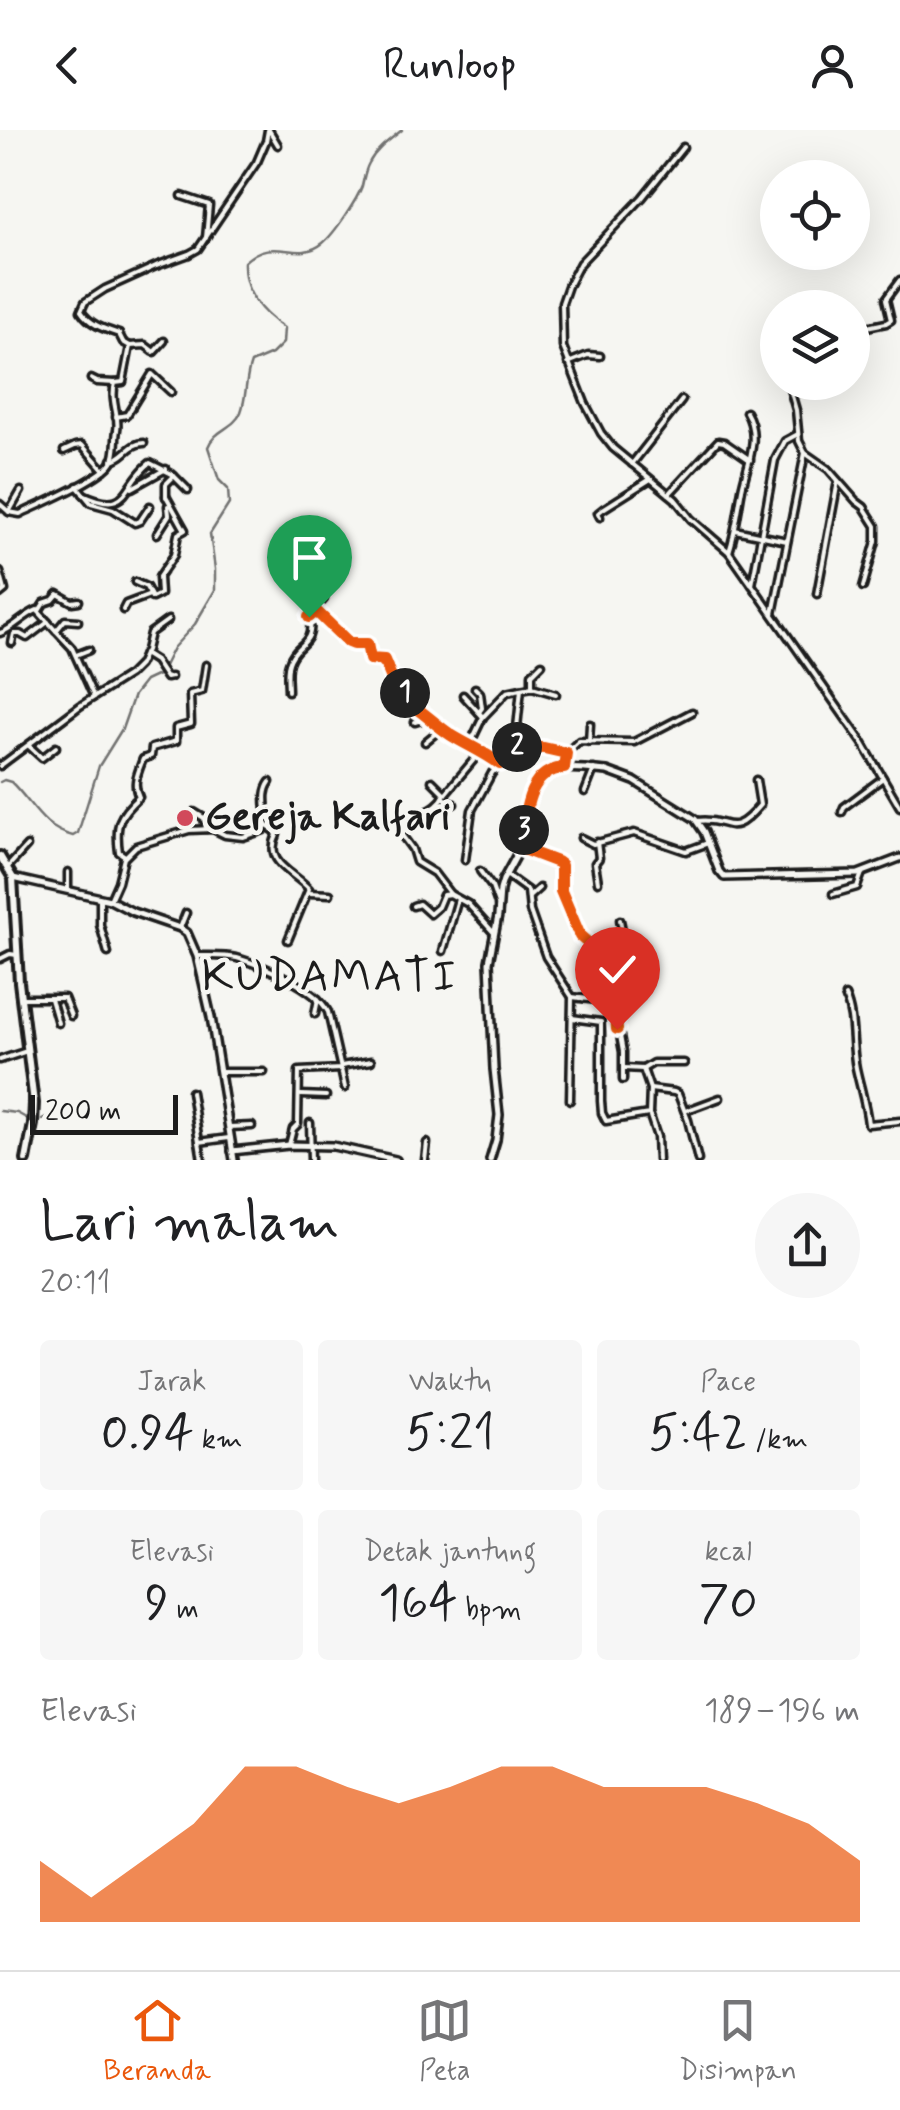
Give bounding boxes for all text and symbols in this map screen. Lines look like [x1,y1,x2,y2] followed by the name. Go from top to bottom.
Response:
[383,36,517,95] text: Runloop
[40,38,95,93] icon: back
[805,38,860,93] icon: person
[760,160,870,400] map controls
[760,160,870,270] button: locate
[760,290,870,400] button: layers
[267,515,352,618] pin
[282,530,337,585] icon: arrive
[380,668,430,718] pin: 1
[399,674,411,711] text: 1
[492,722,542,772] pin: 2
[510,728,524,765] text: 2
[205,792,450,845] place label: Gereja Kalfari
[499,805,549,855] pin: 3
[174,807,196,829] marker: Gereja Kalfari
[518,811,530,848] text: 3
[575,927,660,1030] pin
[590,942,645,997] icon: check
[202,948,458,1007] district label: KUDAMATI
[30,1090,178,1134] scale bar
[45,1094,121,1131] text: 200 m
[40,1188,340,1260] text: Lari malam
[755,1193,860,1298] button: share
[40,1262,111,1304] text: 20:11
[137,1364,206,1401] text: Jarak
[409,1364,491,1401] text: Waktu
[700,1364,756,1401] text: Pace
[101,1401,194,1467] text: 0.94
[405,1401,495,1467] text: 5:21
[649,1401,747,1467] text: 5:42
[194,1422,243,1459] text: km
[747,1422,808,1459] text: /km
[129,1534,214,1571] text: Elevasi
[364,1534,536,1571] text: Detak jantung
[705,1534,752,1571] text: kcal
[144,1571,169,1637] text: 9
[378,1571,458,1637] text: 164
[699,1571,758,1637] text: 70
[169,1592,199,1629] text: m
[458,1592,522,1629] text: bpm
[40,1690,137,1732] text: Elevasi
[704,1690,860,1732] text: 189–196 m
[103,1993,211,2090] tab: Beranda
[417,1993,472,2090] tab: Peta
[679,1993,797,2090] tab: Disimpan

